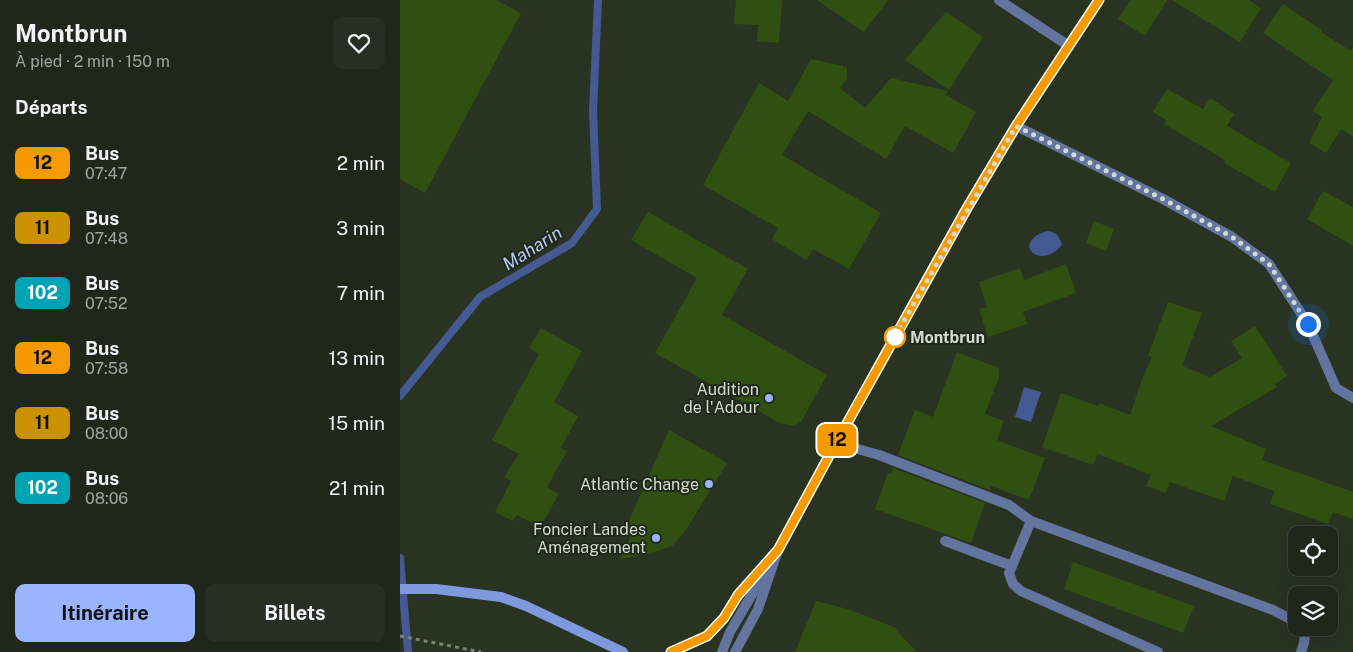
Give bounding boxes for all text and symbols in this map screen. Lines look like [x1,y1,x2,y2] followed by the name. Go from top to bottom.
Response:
[333,17,385,69] button: heart
[15,19,127,47] text: Montbrun
[15,52,170,71] text: À pied · 2 min · 150 m
[15,96,87,118] text: Départs
[85,142,119,164] text: Bus
[33,152,52,173] text: 12
[337,152,385,174] text: 2 min
[85,164,127,183] text: 07:47
[85,207,119,229] text: Bus
[35,217,50,238] text: 11
[336,217,385,239] text: 3 min
[498,222,566,274] water label: Maharin
[85,229,128,248] text: 07:48
[85,272,119,294] text: Bus
[27,282,58,303] text: 102
[337,282,385,304] text: 7 min
[85,294,128,313] text: 07:52
[1296,312,1321,337] your location
[884,326,906,348] marker: Montbrun
[910,328,985,347] place label: Montbrun
[85,337,119,359] text: Bus
[33,347,52,368] text: 12
[328,347,385,369] text: 13 min
[85,359,128,378] text: 07:58
[683,380,759,417] place label: Audition de l'Adour
[763,392,775,404] marker: Audition de l'Adour
[85,402,119,424] text: Bus
[35,412,50,433] text: 11
[328,412,385,434] text: 15 min
[85,424,128,443] text: 08:00
[814,424,860,456] line badge: 12
[827,429,847,450] text: 12
[85,467,119,489] text: Bus
[580,475,699,494] place label: Atlantic Change
[27,477,58,498] text: 102
[329,477,385,499] text: 21 min
[703,478,715,490] marker: Atlantic Change
[85,489,128,508] text: 08:06
[533,520,646,557] place label: Foncier Landes Aménagement
[1288,526,1338,636] map controls
[1288,526,1338,576] button: locate
[650,532,662,544] marker: Foncier Landes Aménagement
[15,584,195,642] button: Itinéraire
[205,584,385,642] button: Billets
[1288,586,1338,636] button: layers

